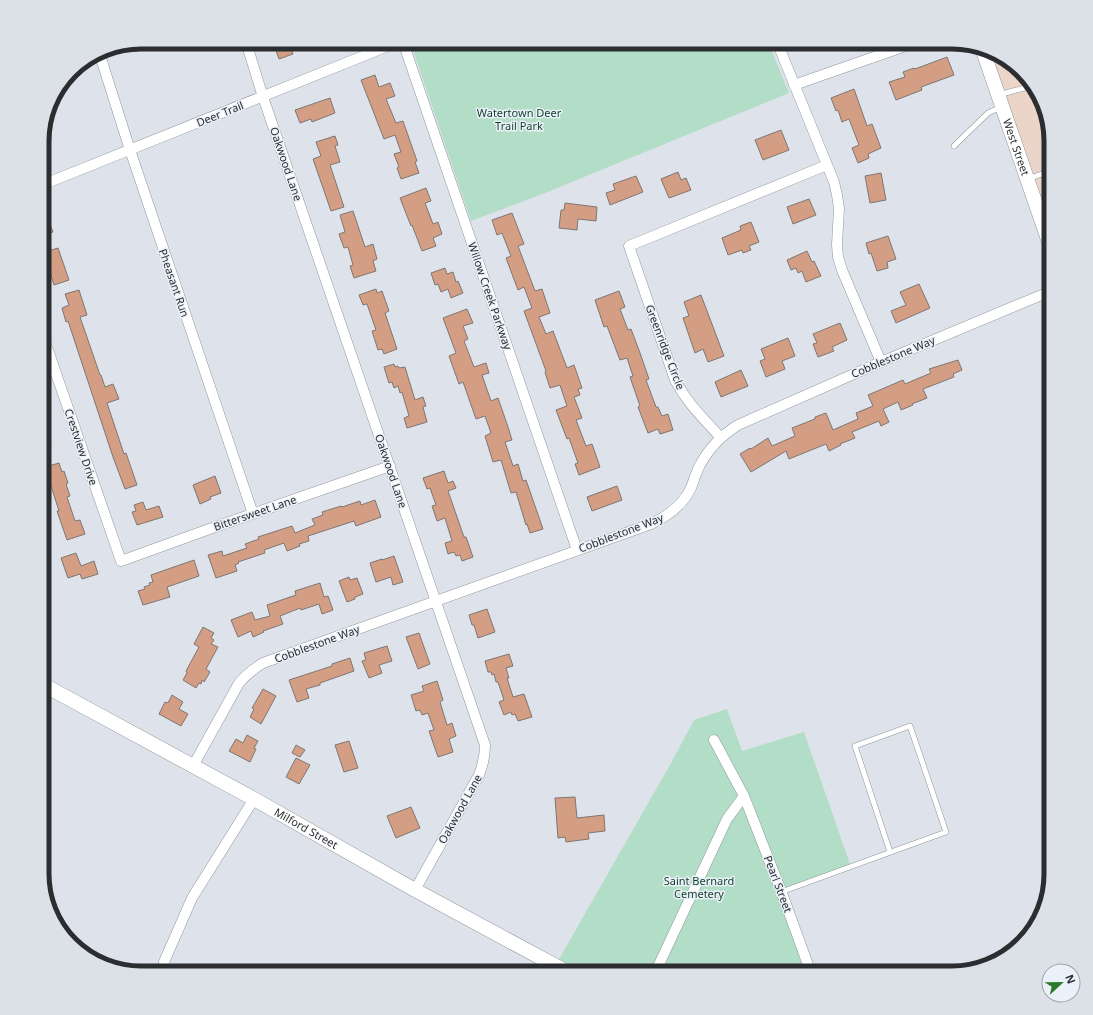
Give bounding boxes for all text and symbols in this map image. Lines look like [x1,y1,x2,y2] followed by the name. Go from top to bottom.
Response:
[194,97,246,130] street label: Deer Trail
[477,105,562,133] park label: Watertown Deer Trail Park
[1000,117,1033,178] street label: West Street
[267,125,306,203] street label: Oakwood Lane
[465,240,516,352] street label: Willow Creek Parkway
[156,247,193,319] street label: Pheasant Run
[642,302,689,391] street label: Greenridge Circle
[849,332,937,381] street label: Cobblestone Way
[61,407,102,487] street label: Crestview Drive
[372,432,411,510] street label: Oakwood Lane
[211,491,298,534] street label: Bittersweet Lane
[576,509,666,556] street label: Cobblestone Way
[272,621,362,666] street label: Cobblestone Way
[434,771,485,846] street label: Oakwood Lane
[272,804,341,852] street label: Milford Street
[761,853,796,915] street label: Pearl Street
[664,873,734,901] park label: Saint Bernard Cemetery
[1041,963,1081,1003] north arrow
[1062,972,1079,986] text: N

